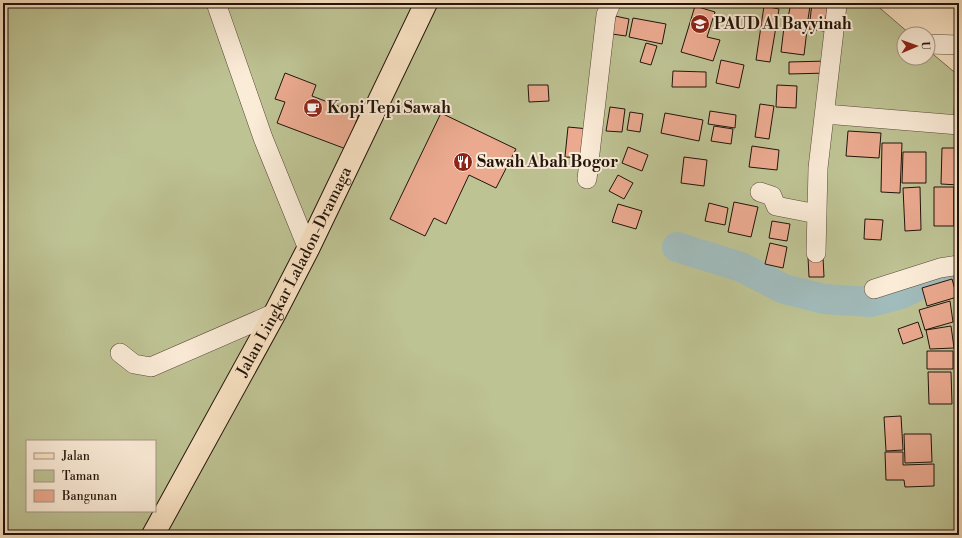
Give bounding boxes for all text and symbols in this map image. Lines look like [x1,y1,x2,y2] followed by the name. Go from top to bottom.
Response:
[689,13,711,35] school or university icon: PAUD Al Bayyinah
[714,14,852,34] place label: PAUD Al Bayyinah
[896,26,936,66] north arrow
[918,41,932,51] text: U
[302,97,324,119] cafe icon: Kopi Tepi Sawah
[327,98,451,118] place label: Kopi Tepi Sawah
[452,151,474,173] restaurant icon: Sawah Abah Bogor
[477,152,618,172] place label: Sawah Abah Bogor
[232,163,356,381] street label: Jalan Lingkar Laladon-Dramaga
[26,440,156,512] legend
[61,449,90,464] text: Jalan
[62,469,100,484] text: Taman
[61,489,117,504] text: Bangunan

